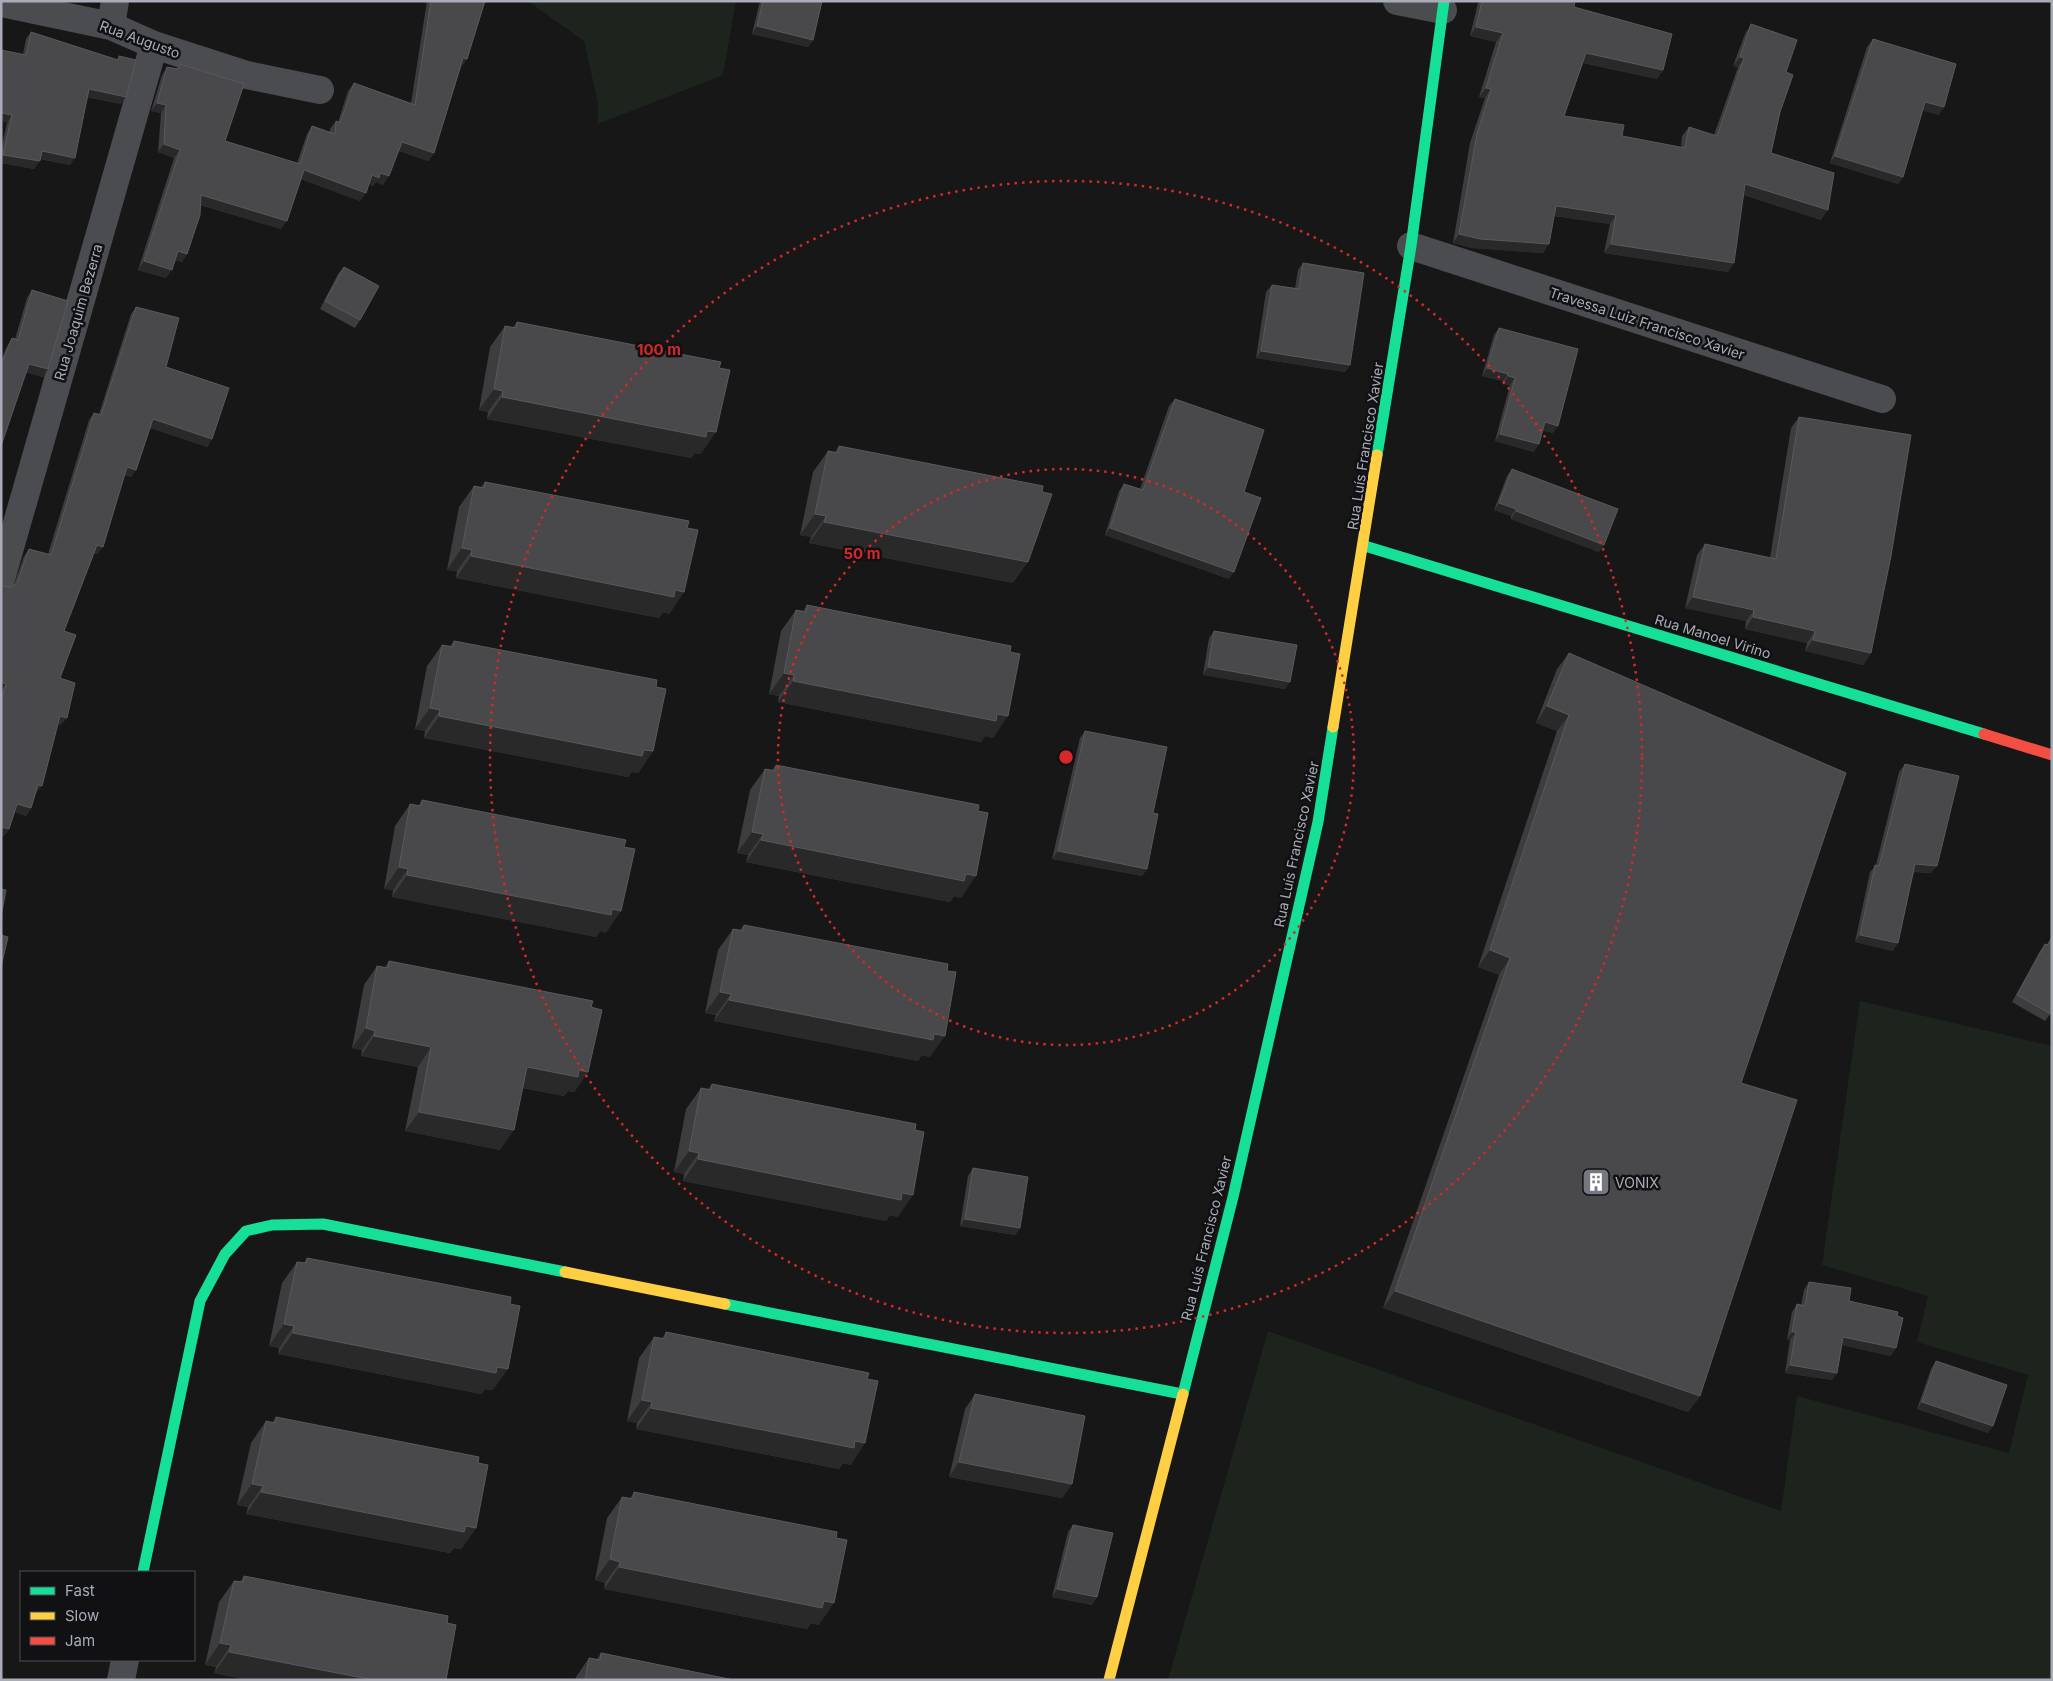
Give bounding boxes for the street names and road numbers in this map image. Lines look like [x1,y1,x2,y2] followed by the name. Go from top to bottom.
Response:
[98,17,182,61] street label: Rua Augusto
[50,242,106,382] street label: Rua Joaquim Bezerra
[1547,283,1747,363] street label: Travessa Luiz Francisco Xavier
[1343,361,1387,531] street label: Rua Luís Francisco Xavier
[1653,610,1773,662] street label: Rua Manoel Virino
[1270,759,1322,929] street label: Rua Luís Francisco Xavier
[1177,1154,1235,1322] street label: Rua Luís Francisco Xavier

